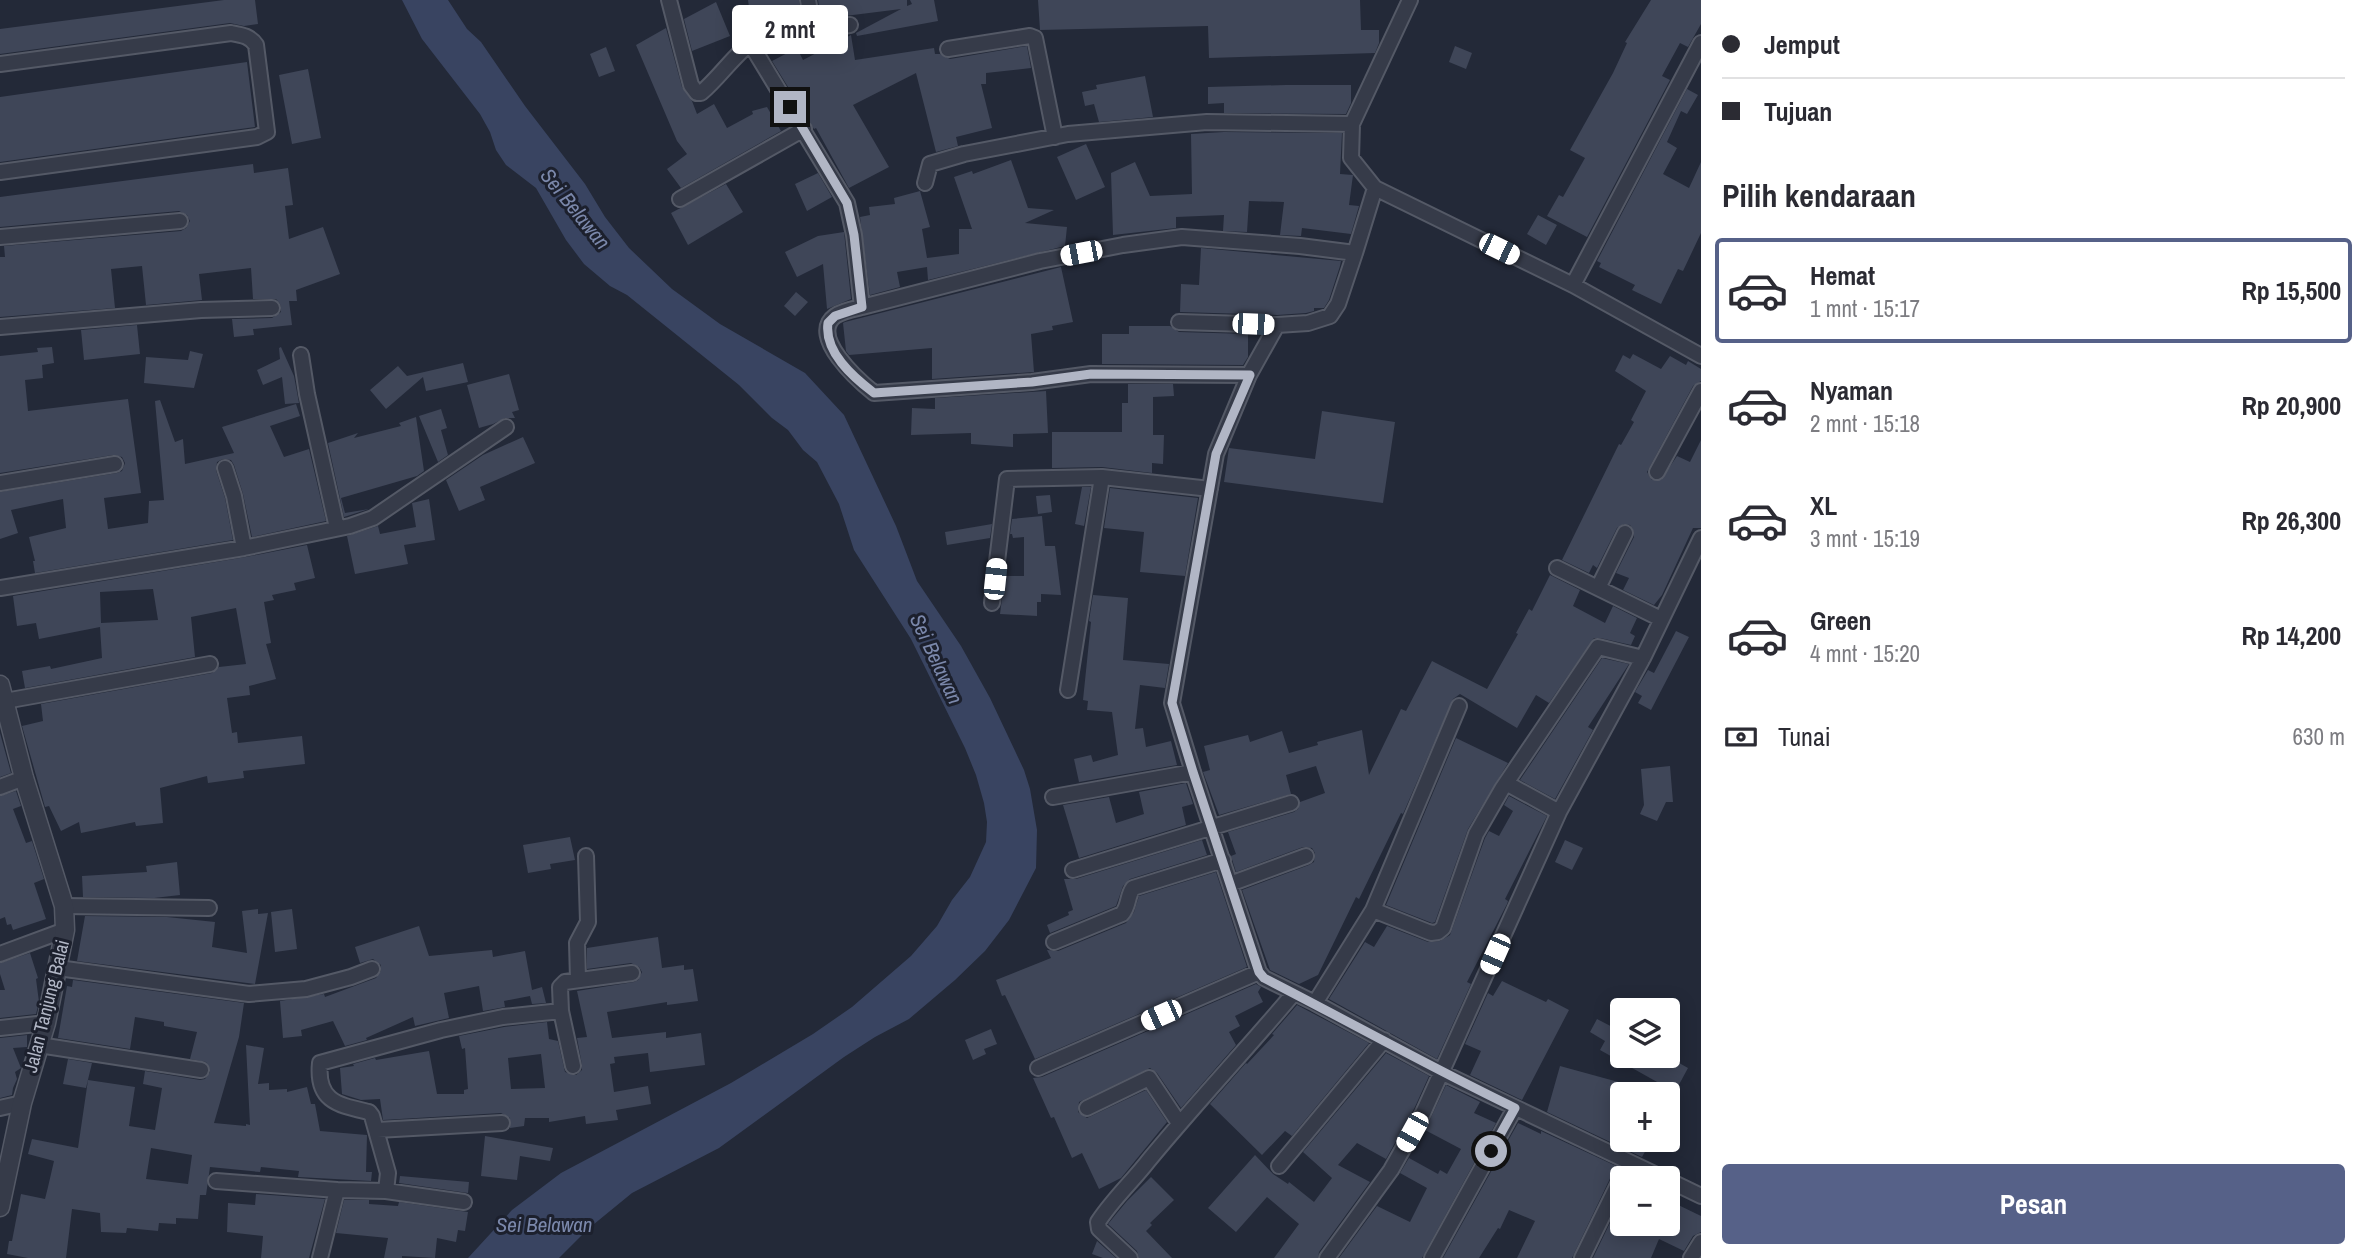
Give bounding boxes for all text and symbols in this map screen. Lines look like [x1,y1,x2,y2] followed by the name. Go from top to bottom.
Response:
[732,6,848,55] callout: 2 mnt
[765,14,815,45] text: 2 mnt
[1764,27,1840,62] text: Jemput
[774,91,806,123] route end
[1764,94,1832,129] text: Tujuan
[534,162,617,255] water label: Sei Belawan
[1722,174,1916,217] text: Pilih kendaraan
[1476,230,1523,268] car
[1059,239,1104,267] car
[1810,258,1875,293] text: Hemat
[1726,259,1789,322] icon: car
[2241,273,2341,308] text: Rp 15,500
[1810,293,1920,324] text: 1 mnt · 15:17
[1232,313,1275,335] car
[1810,373,1893,408] text: Nyaman
[1726,374,1789,437] icon: car
[2241,388,2341,423] text: Rp 20,900
[1810,408,1920,439] text: 2 mnt · 15:18
[1810,488,1837,523] text: XL
[1726,489,1789,552] icon: car
[2241,503,2341,538] text: Rp 26,300
[1810,523,1920,554] text: 3 mnt · 15:19
[983,557,1008,601] car
[1810,603,1872,638] text: Green
[1726,604,1789,667] icon: car
[903,609,970,709] water label: Sei Belawan
[2241,618,2341,653] text: Rp 14,200
[1810,638,1920,669] text: 4 mnt · 15:20
[1722,718,1760,756] icon: cash
[1778,719,1831,754] text: Tunai
[2293,721,2345,752] text: 630 m
[1477,931,1514,977] car
[17,937,75,1075] street label: Jalan Tanjung Balai
[1138,997,1185,1033] car
[1610,998,1680,1236] map controls
[1610,998,1680,1068] button: layers
[1610,1082,1680,1152] button: +
[1393,1109,1432,1155] car
[1475,1135,1507,1167] route start
[1722,1164,2345,1244] button: Pesan
[1610,1166,1680,1236] button: −
[496,1210,592,1239] water label: Sei Belawan

